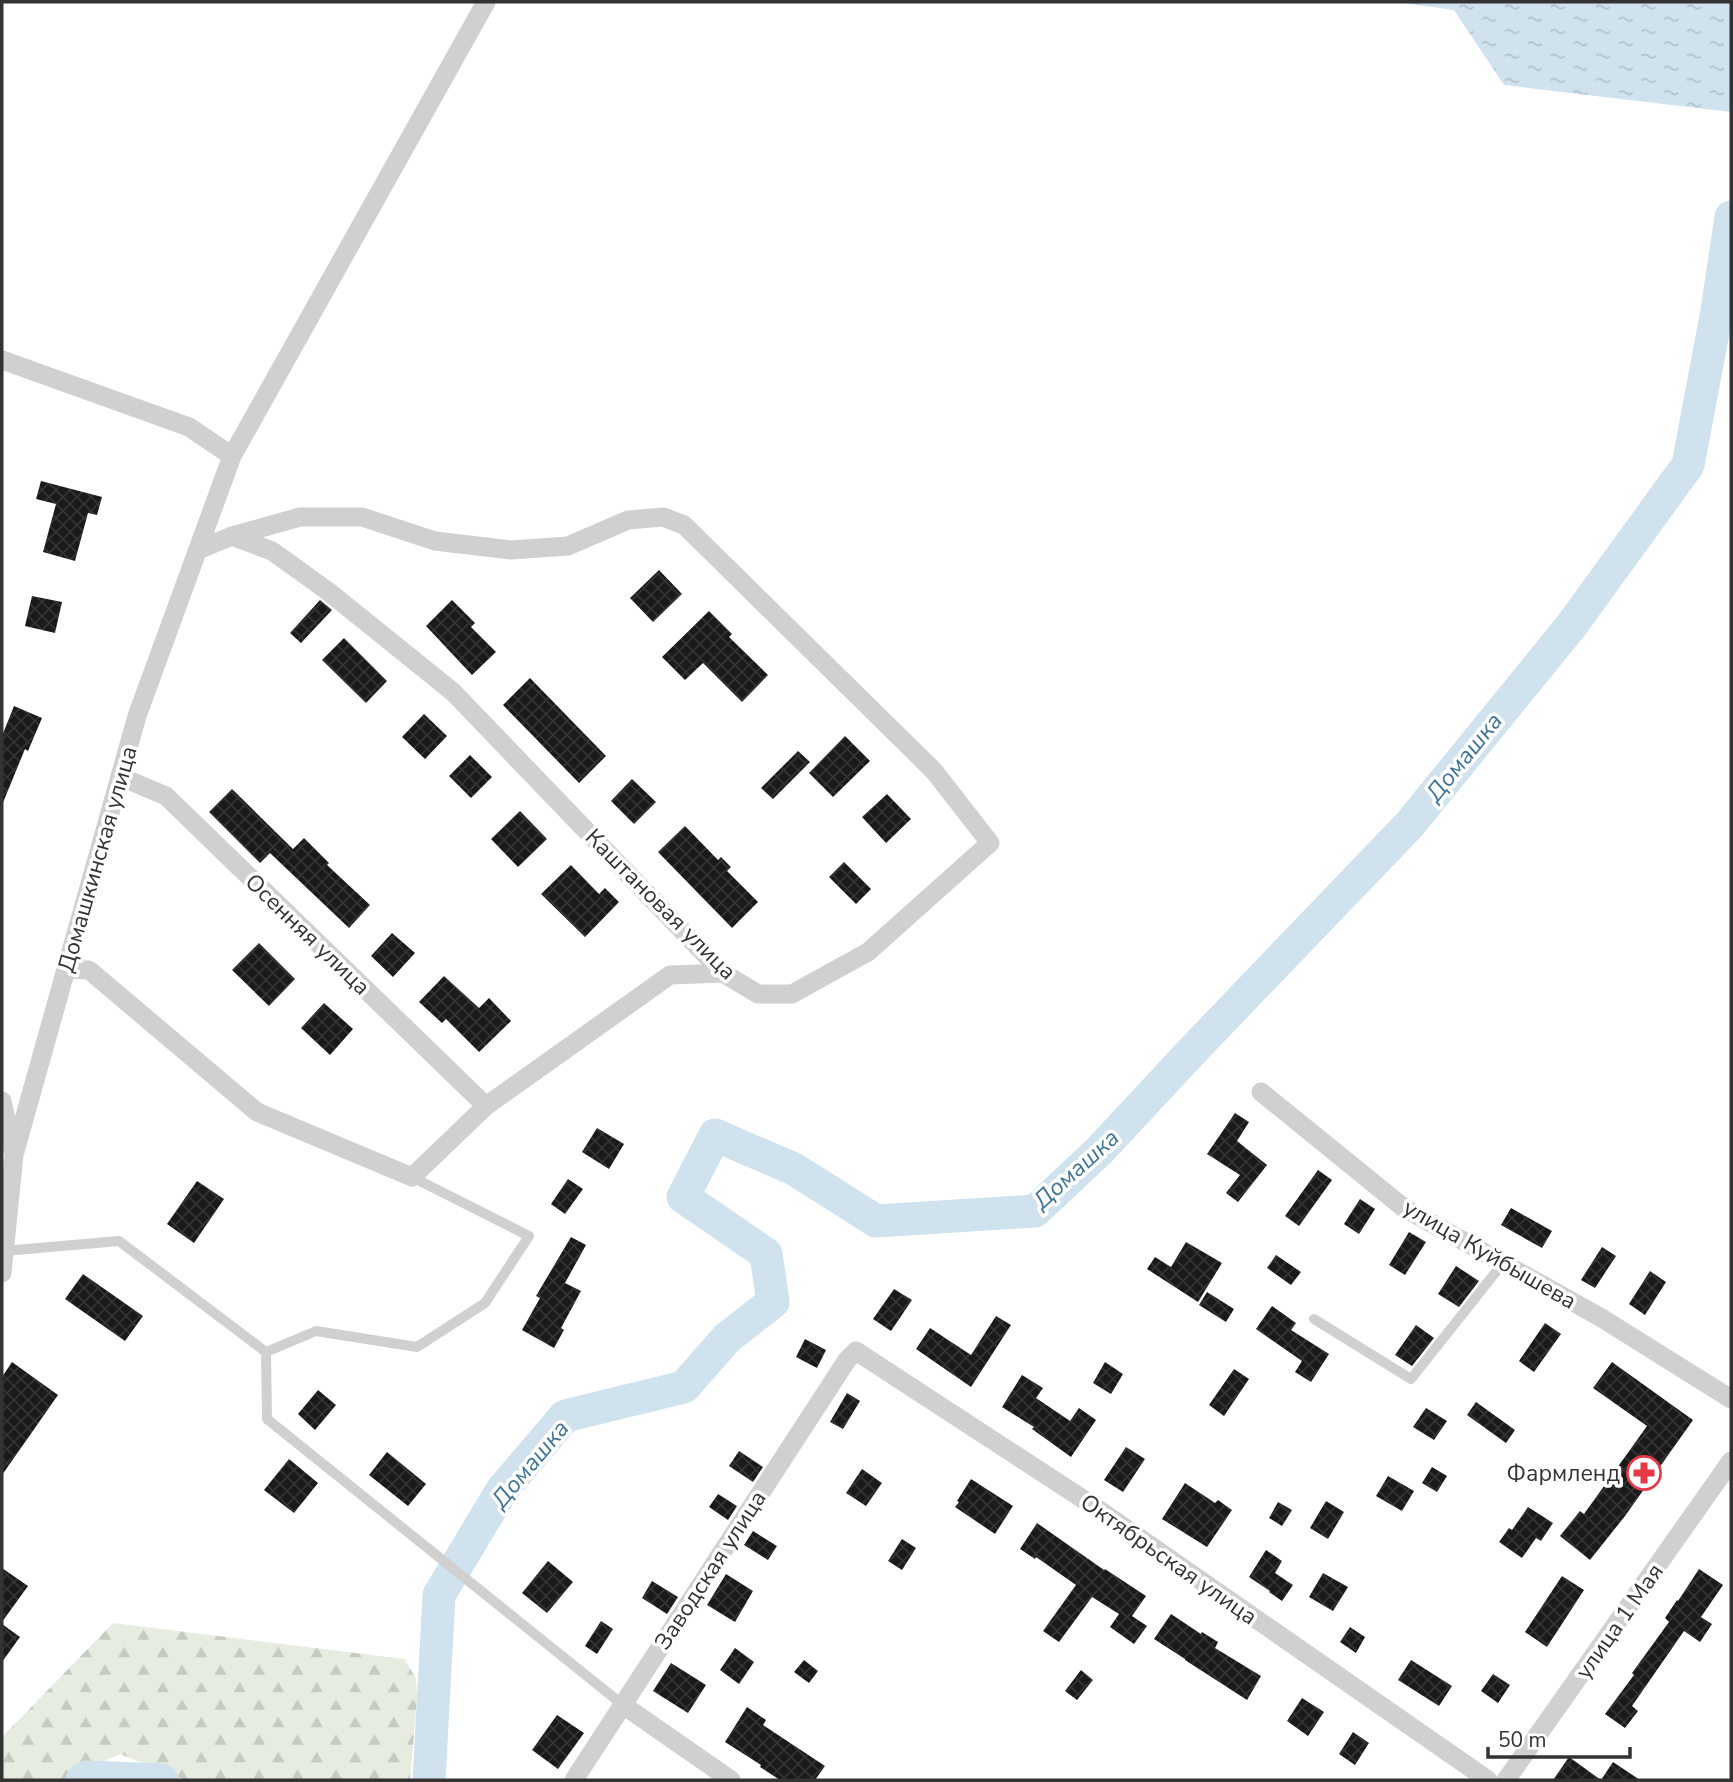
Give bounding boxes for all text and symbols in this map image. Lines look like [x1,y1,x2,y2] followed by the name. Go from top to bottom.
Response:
[1417,706,1510,810] water label: Домашка
[50,743,145,976] street label: Домашкинская улица
[578,822,743,987] street label: Каштановая улица
[238,867,377,1002] street label: Осенняя улица
[1025,1122,1126,1218] water label: Домашка
[1397,1192,1582,1317] street label: улица Куйбышева
[482,1413,576,1516] water label: Домашка
[1625,1454,1663,1492] pharmacy icon: Фармленд
[1507,1458,1620,1489] place label: Фармленд
[647,1485,774,1656] street label: Заводская улица
[1074,1487,1263,1632] street label: Октябрьская улица
[1568,1557,1671,1685] street label: улица 1 Мая
[1488,1716,1630,1760] scale bar
[1498,1726,1547,1754] text: 50 m

